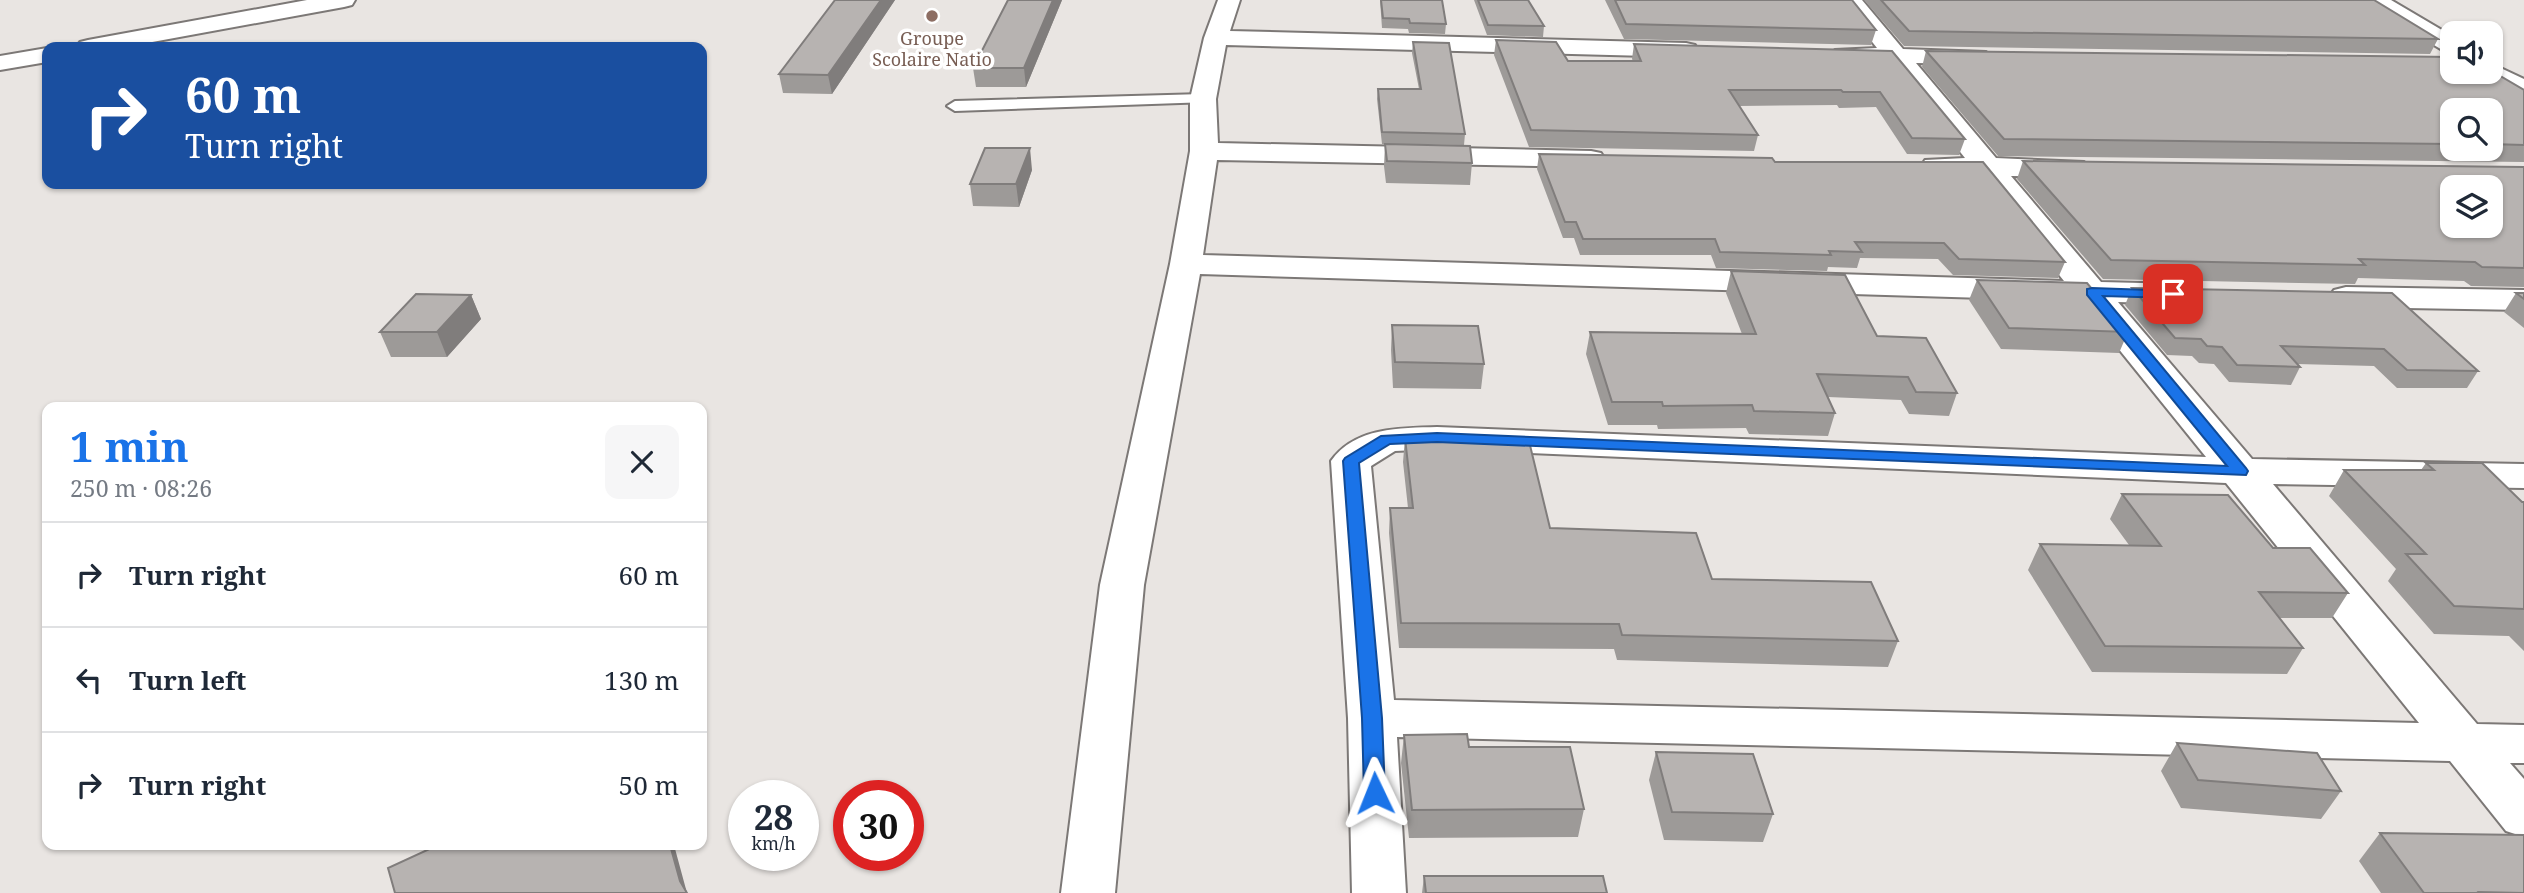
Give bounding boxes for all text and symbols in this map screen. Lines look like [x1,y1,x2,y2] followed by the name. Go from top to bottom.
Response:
[924,8,940,24] marker: Groupe Scolaire Natio
[2440,21,2503,238] map controls
[2440,21,2503,84] button: sound
[872,26,992,71] place label: Groupe Scolaire Natio
[185,61,301,127] text: 60 m
[70,70,161,161] icon: right
[2440,98,2503,161] button: search
[185,124,343,167] text: Turn right
[2440,175,2503,238] button: layers
[2143,264,2203,324] pin
[2154,275,2192,313] icon: arrive
[70,417,189,474] text: 1 min
[605,425,679,499] button: close
[70,472,212,504] text: 250 m · 08:26
[70,556,108,594] icon: right
[129,557,266,593] text: Turn right
[619,557,679,593] text: 60 m
[70,661,108,699] icon: left
[129,662,246,698] text: Turn left
[604,662,679,698] text: 130 m
[1338,756,1412,830] position arrow
[70,766,108,804] icon: right
[129,767,266,803] text: Turn right
[619,767,679,803] text: 50 m
[833,780,924,871] speed limit sign: 30
[754,793,793,840] text: 28
[751,831,796,855] text: km/h

